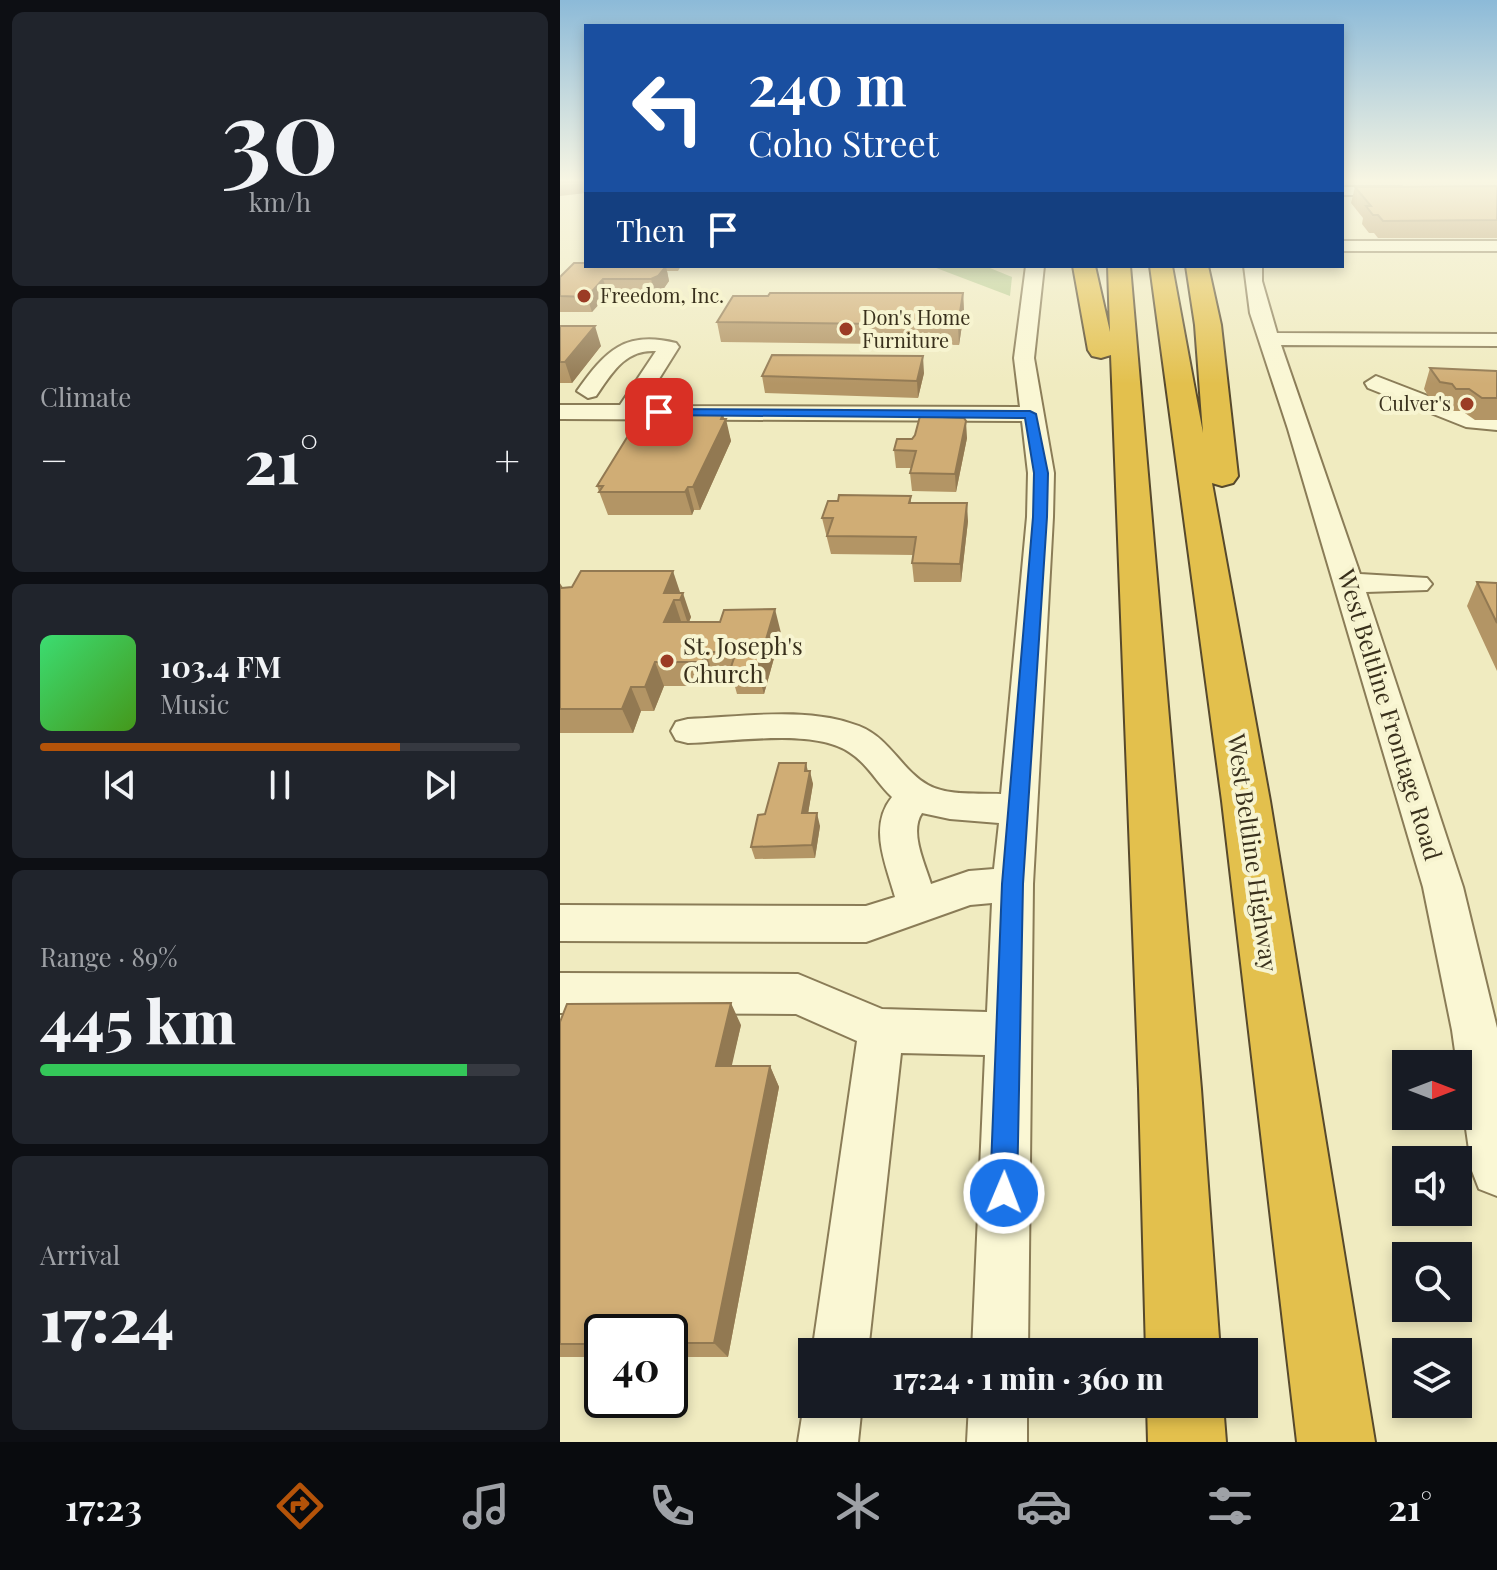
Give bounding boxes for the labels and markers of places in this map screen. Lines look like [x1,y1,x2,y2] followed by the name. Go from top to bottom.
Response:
[600,281,724,308] place label: Freedom, Inc.
[575,287,593,305] marker: Freedom, Inc.
[862,303,970,353] place label: Don's Home Furniture
[837,320,855,338] marker: Don's Home Furniture
[625,378,693,446] pin
[1379,389,1451,416] place label: Culver's
[1458,395,1476,413] marker: Culver's
[683,629,803,689] place label: St. Joseph's Church
[658,652,676,670] marker: St. Joseph's Church

